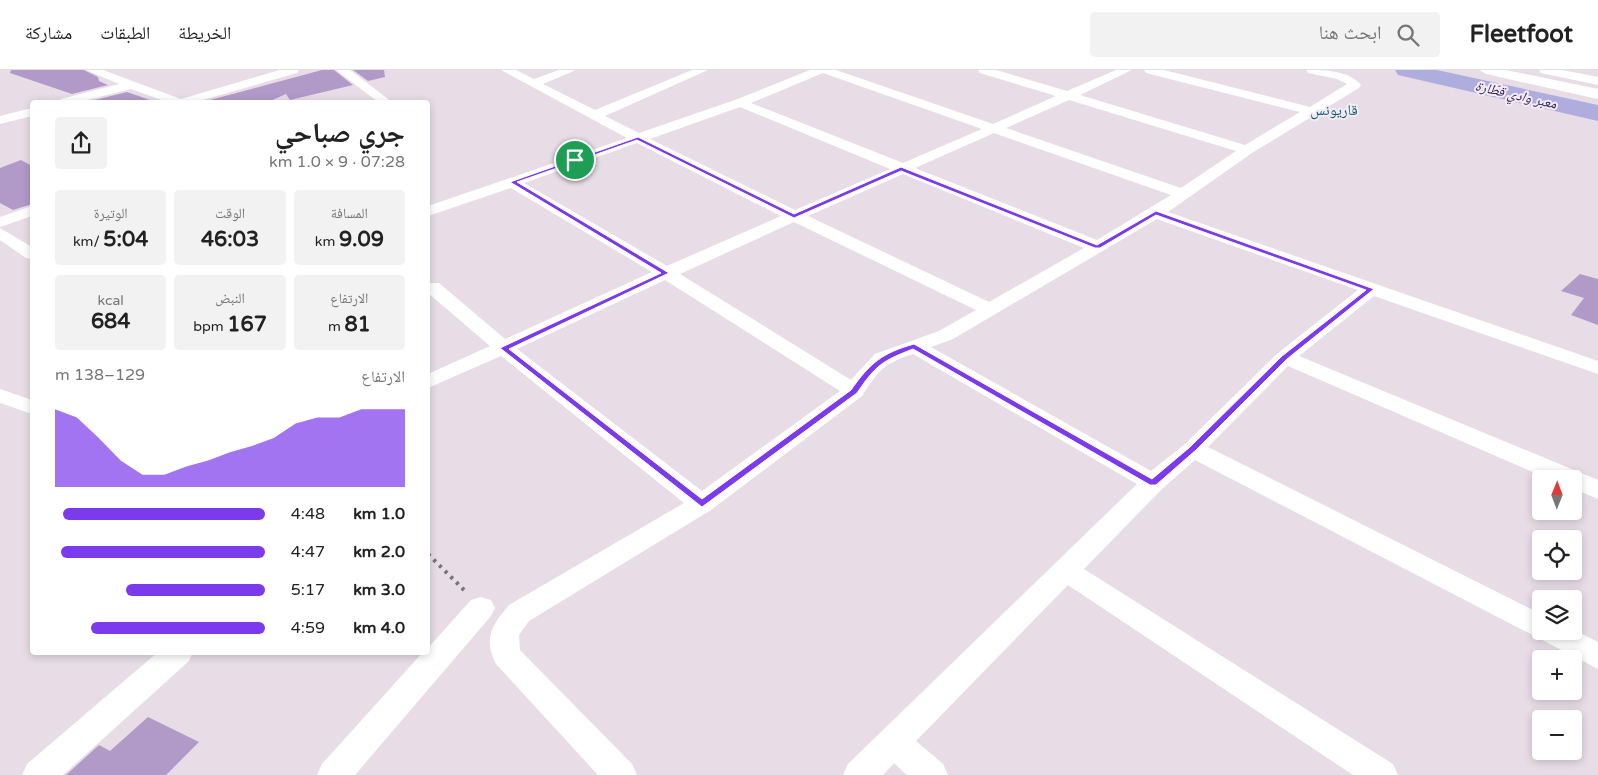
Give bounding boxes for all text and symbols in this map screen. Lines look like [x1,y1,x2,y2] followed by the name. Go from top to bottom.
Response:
[1090,12,1440,57] search box
[1470,20,1573,49] text: Fleetfoot
[1394,21,1422,49] icon: search
[25,22,72,44] text: مشاركة
[100,22,150,44] text: الطبقات
[178,22,231,44] text: الخريطة
[1319,22,1382,44] text: ابحث هنا
[1473,77,1559,115] water label: معبر وادي قطّارة
[1310,101,1358,120] district label: قاريونس
[275,116,405,150] text: جري صباحي
[55,117,107,169] button: share
[554,139,596,181] pin
[561,146,589,174] icon: arrive
[269,152,405,172] text: 07:28 · 9 × 1.0 km
[94,205,128,222] text: الوتيرة
[215,205,245,222] text: الوقت
[331,205,368,222] text: المسافة
[103,227,148,252] text: 5:04
[201,227,259,252] text: 46:03
[339,227,384,252] text: 9.09
[73,233,103,250] text: /km
[315,233,339,250] text: km
[215,290,245,307] text: النبض
[330,290,368,307] text: الارتفاع
[98,292,124,309] text: kcal
[91,309,130,334] text: 684
[227,312,267,337] text: 167
[344,312,371,337] text: 81
[193,318,227,335] text: bpm
[328,318,344,335] text: m
[55,365,145,385] text: 129–138 m
[361,367,405,387] text: الارتفاع
[1532,470,1582,520] north arrow
[1532,470,1582,760] map controls
[291,504,325,524] text: 4:48
[353,504,405,524] text: 1.0 km
[1532,530,1582,580] button: locate
[291,542,325,562] text: 4:47
[353,542,405,562] text: 2.0 km
[291,580,325,600] text: 5:17
[353,580,405,600] text: 3.0 km
[1532,590,1582,640] button: layers
[291,618,325,638] text: 4:59
[353,618,405,638] text: 4.0 km
[1532,650,1582,700] button: +
[1532,710,1582,760] button: −

